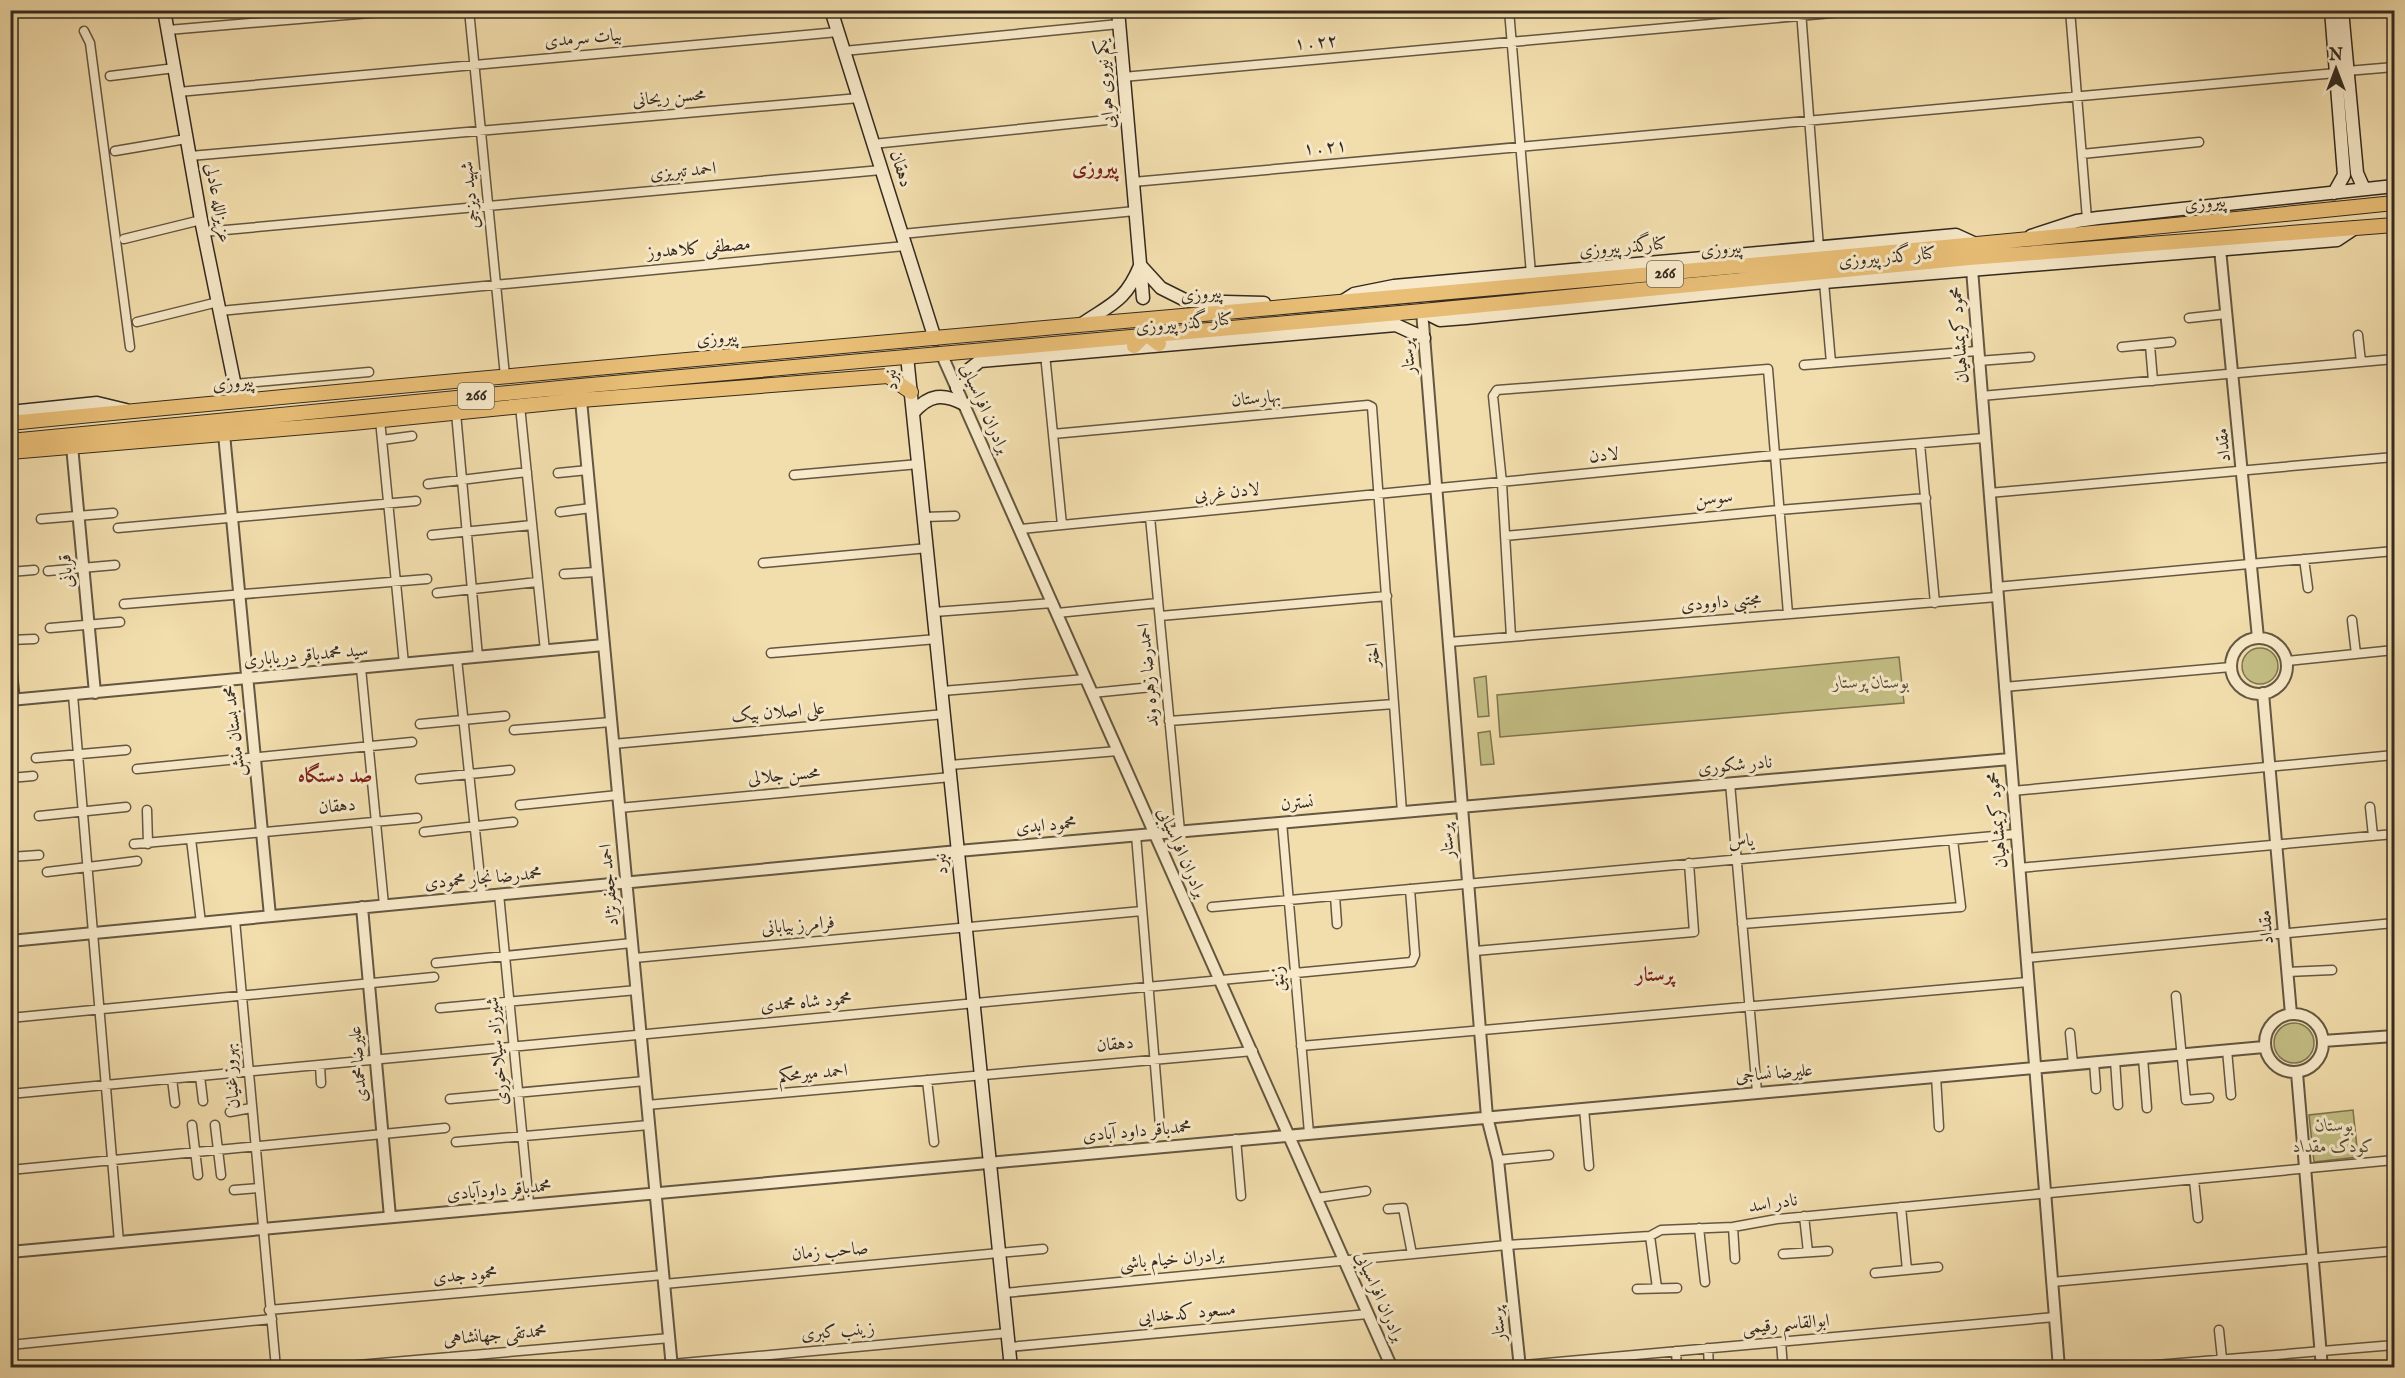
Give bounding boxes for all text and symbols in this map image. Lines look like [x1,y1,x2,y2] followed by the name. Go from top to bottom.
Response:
[543,24,623,54] street label: بیات سرمدی
[1293,30,1339,56] street label: ۱ . ۲۲
[1091,37,1125,130] street label: یکم نیروی هوایی
[2306,39,2366,99] north arrow
[2328,46,2343,66] text: N
[631,83,707,113] street label: محسن ریحانی
[1302,135,1348,161] street label: ۱ . ۲۱
[883,148,917,190] street label: دهقان
[1072,156,1119,182] district label: پیروزی
[649,158,717,186] street label: احمد تبریزی
[456,160,486,230] street label: شهید دیزجی
[199,161,235,245] street label: عزیزالله عادلی
[2183,190,2228,218] street label: پیروزی
[1578,230,1668,263] street label: کنارگذر پیروزی
[644,233,752,265] street label: مصطفی کلاهدوز
[1699,237,1744,263] street label: پیروزی
[1837,239,1937,274] street label: کنار گذر پیروزی
[1647,261,1683,287] road number: 266
[1179,282,1224,308] street label: پیروزی
[1945,286,1975,384] street label: محمود کریمشاهیان
[1134,305,1234,340] street label: کنار گذر پیروزی
[695,326,740,352] street label: پیروزی
[1396,337,1422,377] street label: پرستار
[954,360,1014,458] street label: برادران افراسیابی
[879,368,905,392] street label: نبرد
[211,371,256,397] street label: پیروزی
[458,383,494,409] road number: 266
[1230,385,1282,413] street label: بهارستان
[2211,427,2237,463] street label: مقداد
[1588,443,1620,469] street label: لادن
[1193,479,1261,507] street label: لادن غربی
[1694,486,1734,512] street label: سوسن
[54,553,80,589] street label: قربانی
[1680,588,1762,620] street label: مجتبی داوودی
[1133,622,1165,728] street label: احمدرضا زهره وند
[243,639,369,673] street label: سید محمدباقر دریاباری
[1362,642,1386,670] street label: اختر
[1832,672,1910,695] park label: بوستان پرستار
[219,684,251,778] street label: محمد بستان منش
[730,697,826,729] street label: علی اصلان بیک
[1697,751,1773,781] street label: نادر شکوری
[747,761,821,791] street label: محسن جلالی
[298,762,372,789] district label: صد دستگاه
[1982,771,2014,869] street label: محمود کریمشاهیان
[1280,791,1314,817] street label: نسترن
[317,794,357,820] street label: دهقان
[1151,804,1211,902] street label: برادران افراسیابی
[1015,812,1077,840] street label: محمود ابدی
[1435,821,1461,861] street label: پرستار
[1727,829,1756,855] street label: یاس
[595,843,625,927] street label: احمد جعفرنژاد
[929,852,955,876] street label: نبرد
[424,862,542,896] street label: محمدرضا نجار محمودی
[2254,909,2280,945] street label: مقداد
[760,911,836,941] street label: فرامرز بیابانی
[1634,963,1677,988] district label: پرستار
[1266,965,1292,993] street label: زنبق
[759,988,853,1018] street label: محمود شاه محمدی
[482,996,514,1106] street label: شیرزاد سیلاخوری
[344,1025,374,1103] street label: علیرضا محمدی
[1095,1032,1135,1058] street label: دهقان
[218,1042,246,1110] street label: بهروز غنیان
[777,1059,849,1092] street label: احمد میرمحکم
[1734,1059,1814,1089] street label: علیرضا نساجی
[2293,1115,2375,1159] park label: بوستان کودک مقداد
[1082,1116,1192,1148] street label: محمدباقر داود آبادی
[446,1175,552,1207] street label: محمدباقر داودآبادی
[1747,1189,1799,1219] street label: نادر اسد
[791,1237,869,1267] street label: صاحب زمان
[1119,1244,1226,1279] street label: برادران خیام باشی
[1349,1248,1409,1346] street label: برادران افراسیابی
[432,1262,498,1290] street label: محمود جدی
[1137,1297,1237,1330] street label: مسعود کدخدایی
[1486,1304,1512,1344] street label: پرستار
[1741,1310,1831,1345] street label: ابوالقاسم رقیمی
[800,1317,876,1347] street label: زینب کبری
[442,1320,548,1352] street label: محمدتقی جهانشاهی

